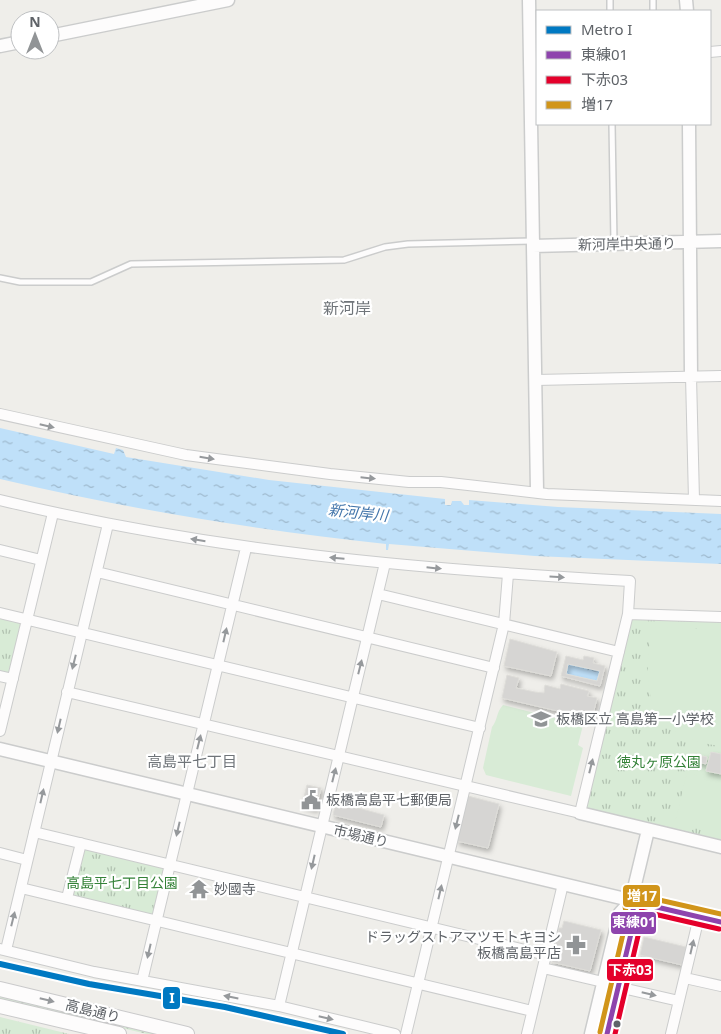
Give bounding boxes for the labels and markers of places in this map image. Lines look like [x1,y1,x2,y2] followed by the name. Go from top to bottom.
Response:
[530,708,552,730] school or university icon: 板橋区立 高島第一小学校
[556,709,714,728] place label: 板橋区立 高島第一小学校
[300,789,322,811] public building icon: 板橋高島平七郵便局
[326,790,452,809] place label: 板橋高島平七郵便局
[188,878,210,900] temple icon: 妙國寺
[214,879,256,898] place label: 妙國寺
[365,927,561,962] place label: ドラッグストアマツモトキヨシ 板橋高島平店
[565,934,587,956] pharmacy icon: ドラッグストアマツモトキヨシ 板橋高島平店
[612,1019,622,1029] unlabelled marker

